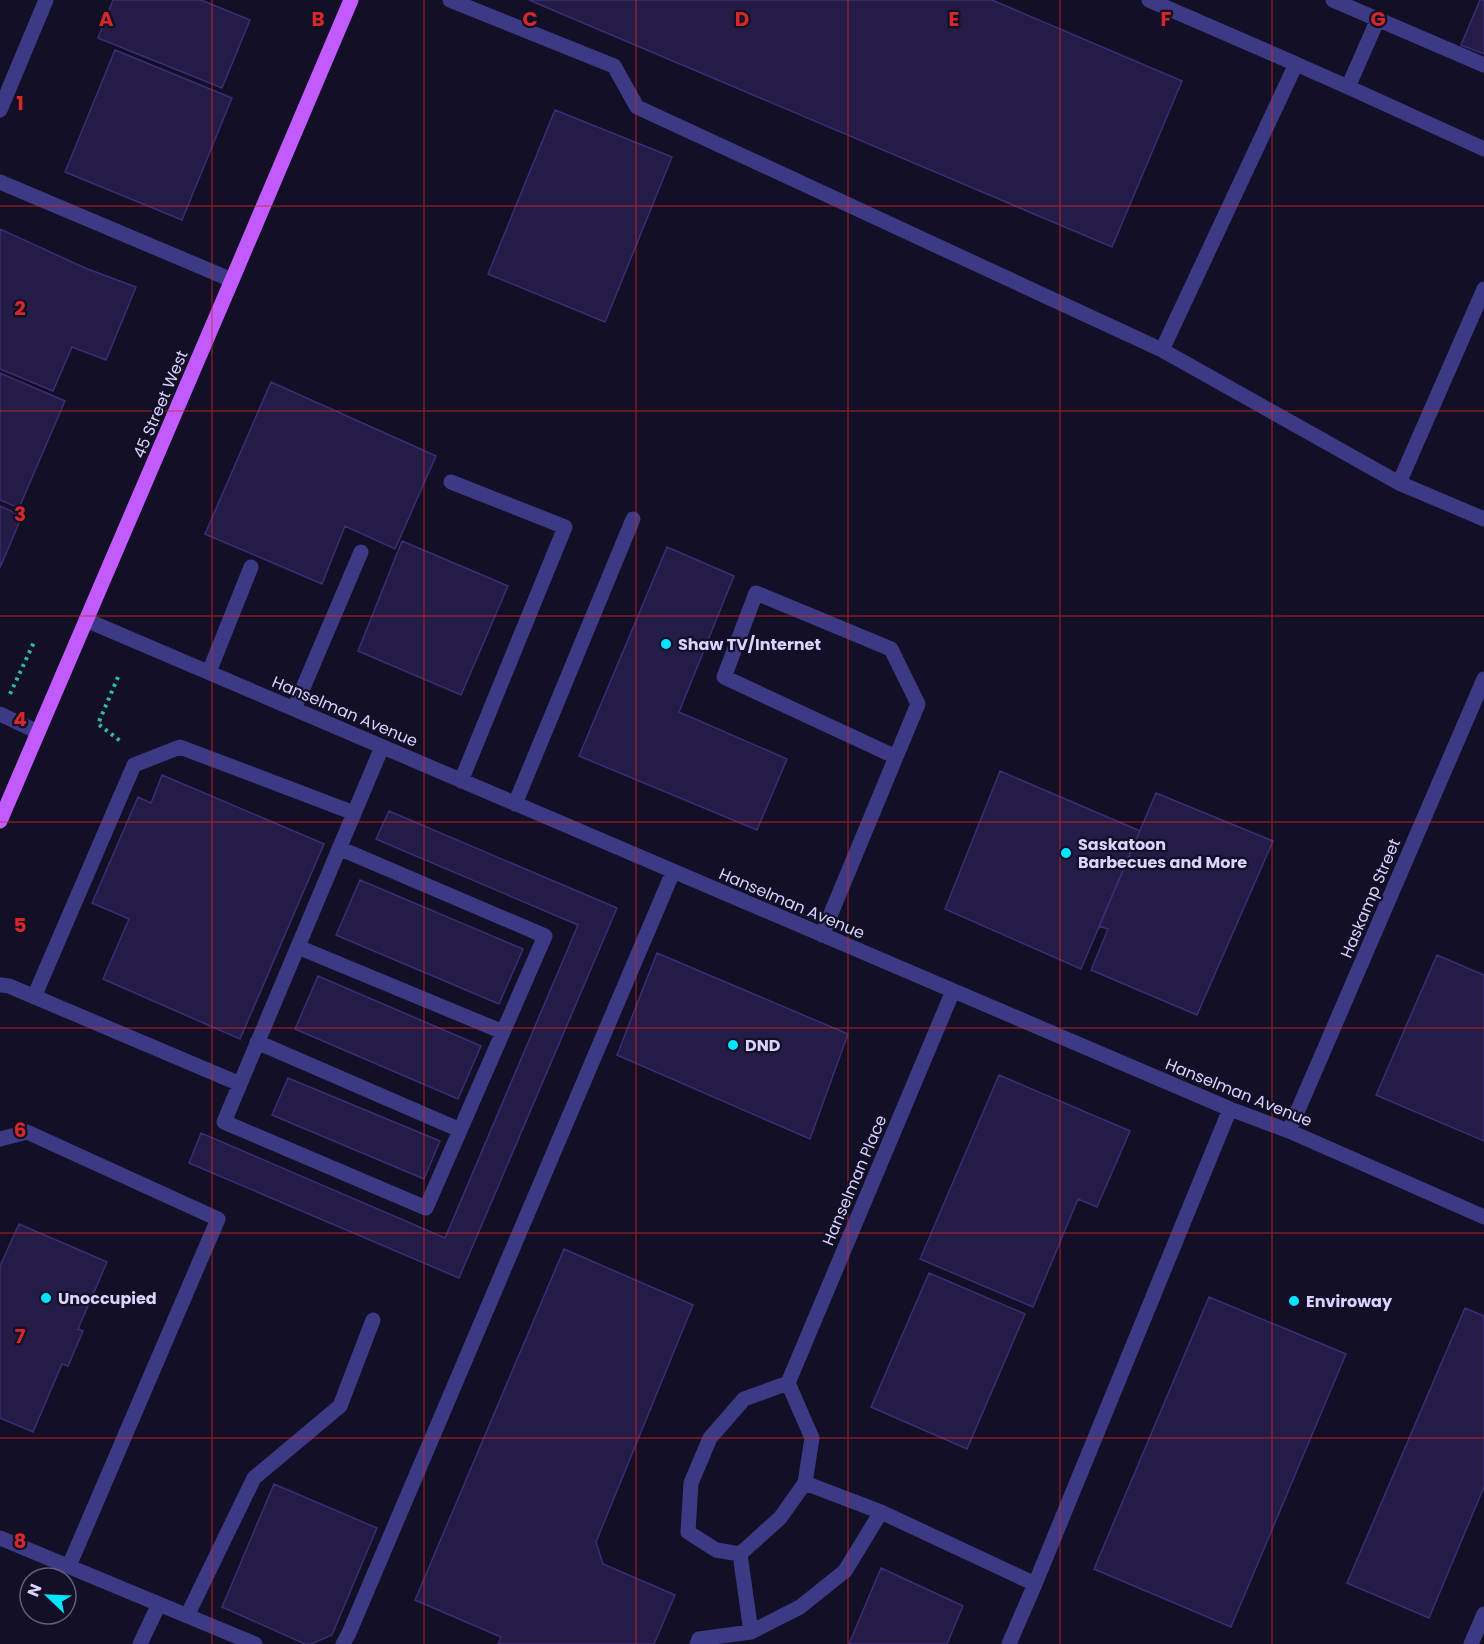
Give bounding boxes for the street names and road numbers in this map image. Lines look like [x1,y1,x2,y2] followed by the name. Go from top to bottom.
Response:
[127,347,194,462] street label: 45 Street West
[268,670,421,753] street label: Hanselman Avenue
[1335,835,1406,961] street label: Haskamp Street
[715,862,868,945] street label: Hanselman Avenue
[1162,1053,1316,1132] street label: Hanselman Avenue
[817,1111,892,1249] street label: Hanselman Place

